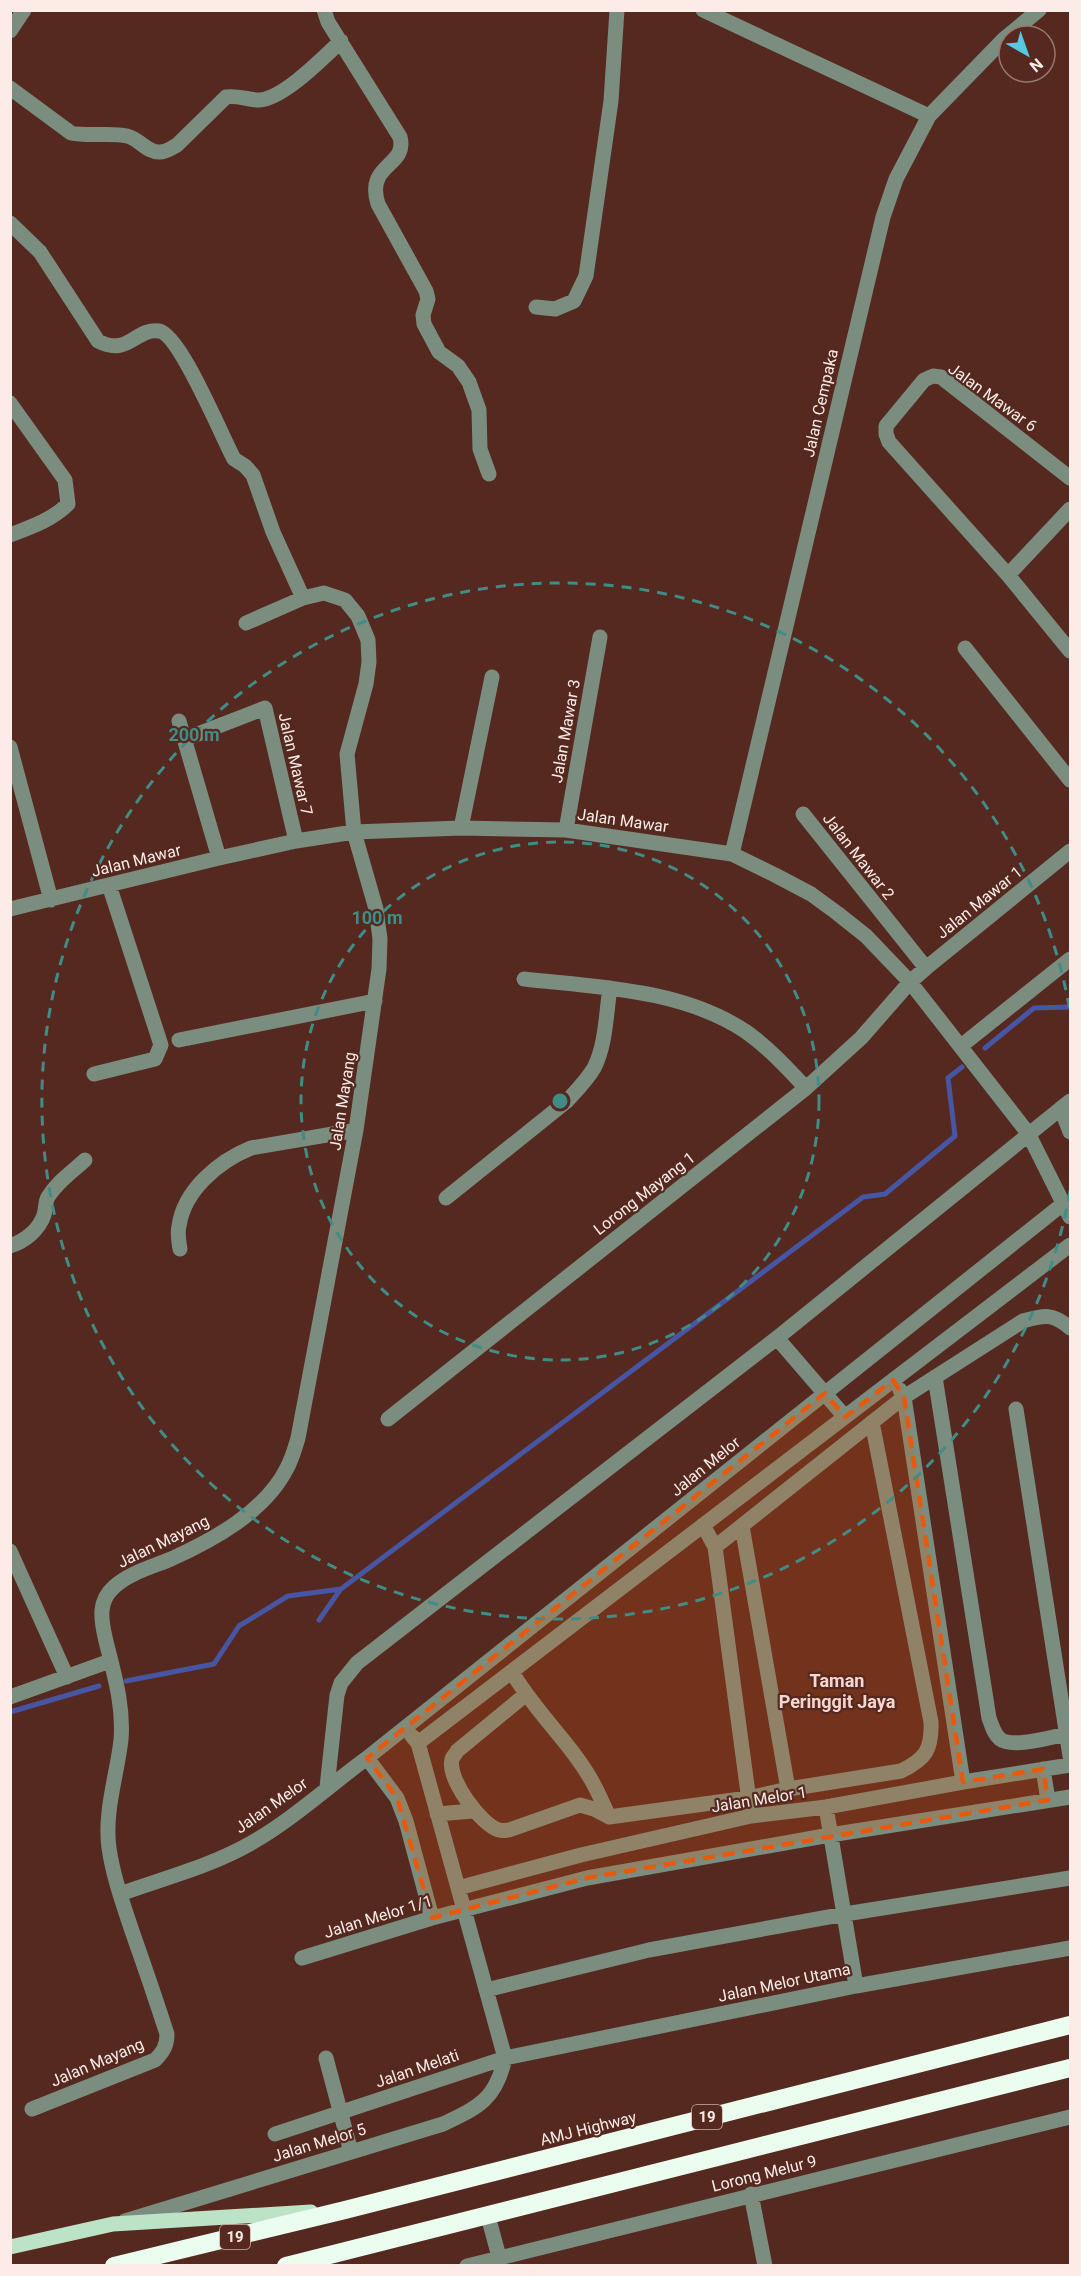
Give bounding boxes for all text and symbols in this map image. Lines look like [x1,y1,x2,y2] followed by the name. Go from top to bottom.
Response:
[997,24,1057,84] north arrow
[1026,54,1047,76] text: N
[799,347,842,459] street label: Jalan Cempaka
[945,359,1041,436] street label: Jalan Mawar 6
[547,678,584,784] street label: Jalan Mawar 3
[274,711,317,817] street label: Jalan Mawar 7
[168,724,220,745] text: 200 m
[576,805,670,836] street label: Jalan Mawar
[819,809,898,903] street label: Jalan Mawar 2
[89,840,183,881] street label: Jalan Mawar
[933,862,1026,943] street label: Jalan Mawar 1
[351,907,403,928] text: 100 m
[325,1050,360,1152] street label: Jalan Mayang
[550,1091,570,1111] centre of rings
[590,1148,699,1239] street label: Lorong Mayang 1
[667,1432,744,1500] street label: Jalan Melor
[114,1511,212,1572] street label: Jalan Mayang
[779,1670,896,1712] district label: Taman Peringgit Jaya
[232,1773,312,1837] street label: Jalan Melor
[710,1783,808,1816] street label: Jalan Melor 1
[322,1891,435,1942] street label: Jalan Melor 1/1
[716,1959,852,2006] street label: Jalan Melor Utama
[48,2034,147,2091] street label: Jalan Mayang
[373,2045,461,2092] street label: Jalan Melati
[692,2105,722,2129] road number: 19
[538,2107,639,2150] street label: AMJ Highway
[270,2119,368,2166] street label: Jalan Melor 5
[710,2151,819,2196] street label: Lorong Melur 9
[220,2225,250,2249] road number: 19

